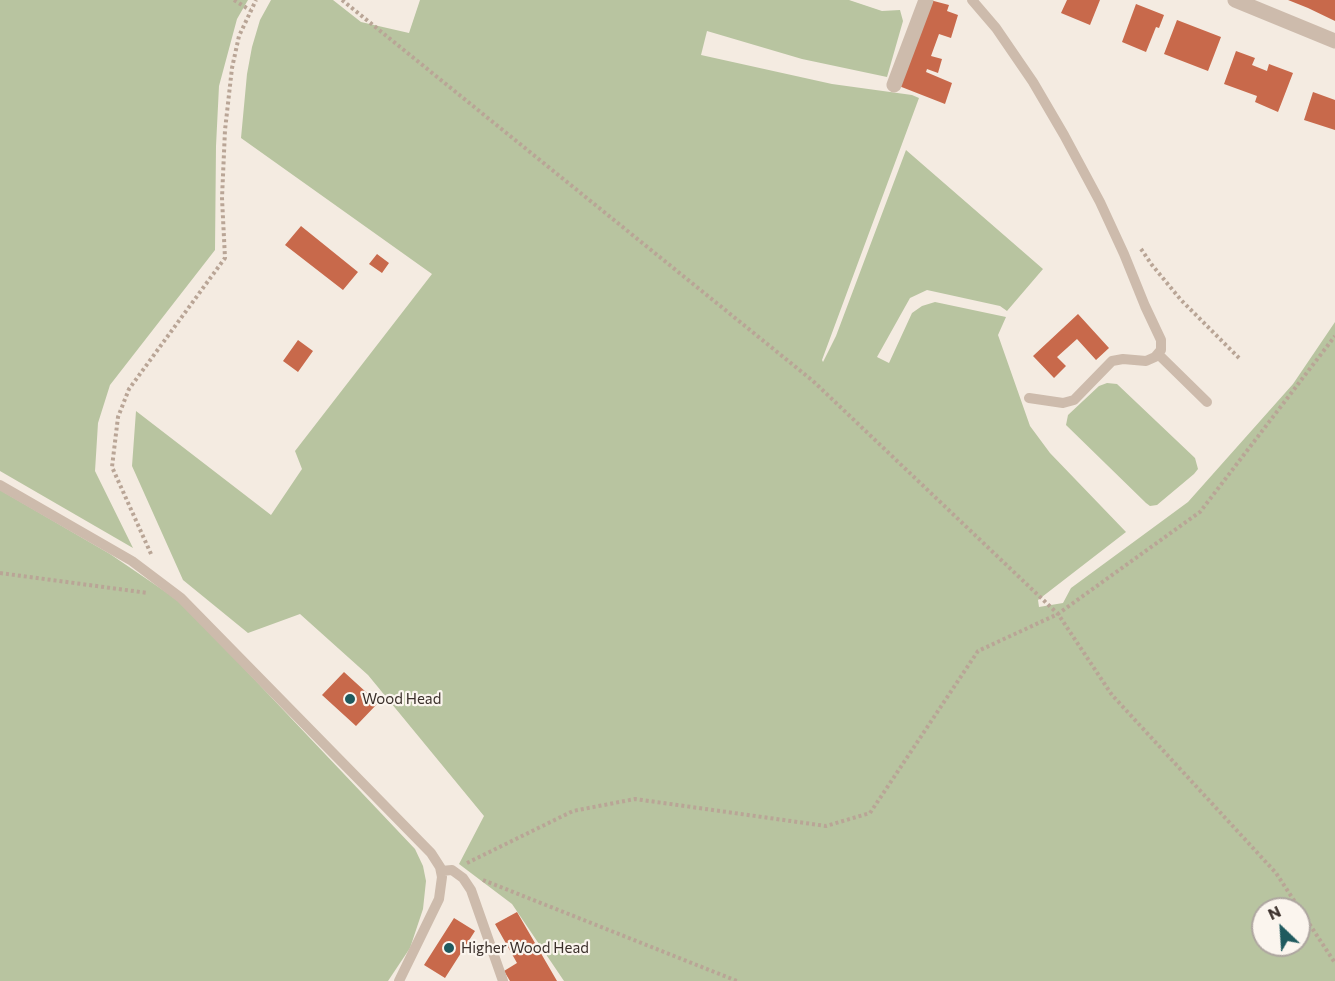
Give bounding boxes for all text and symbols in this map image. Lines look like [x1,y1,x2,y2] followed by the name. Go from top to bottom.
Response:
[362,690,441,708] place label: Wood Head
[343,692,357,706] marker: Wood Head
[1251,897,1311,957] north arrow
[1265,901,1283,923] text: N
[461,939,589,957] place label: Higher Wood Head
[442,941,456,955] marker: Higher Wood Head

